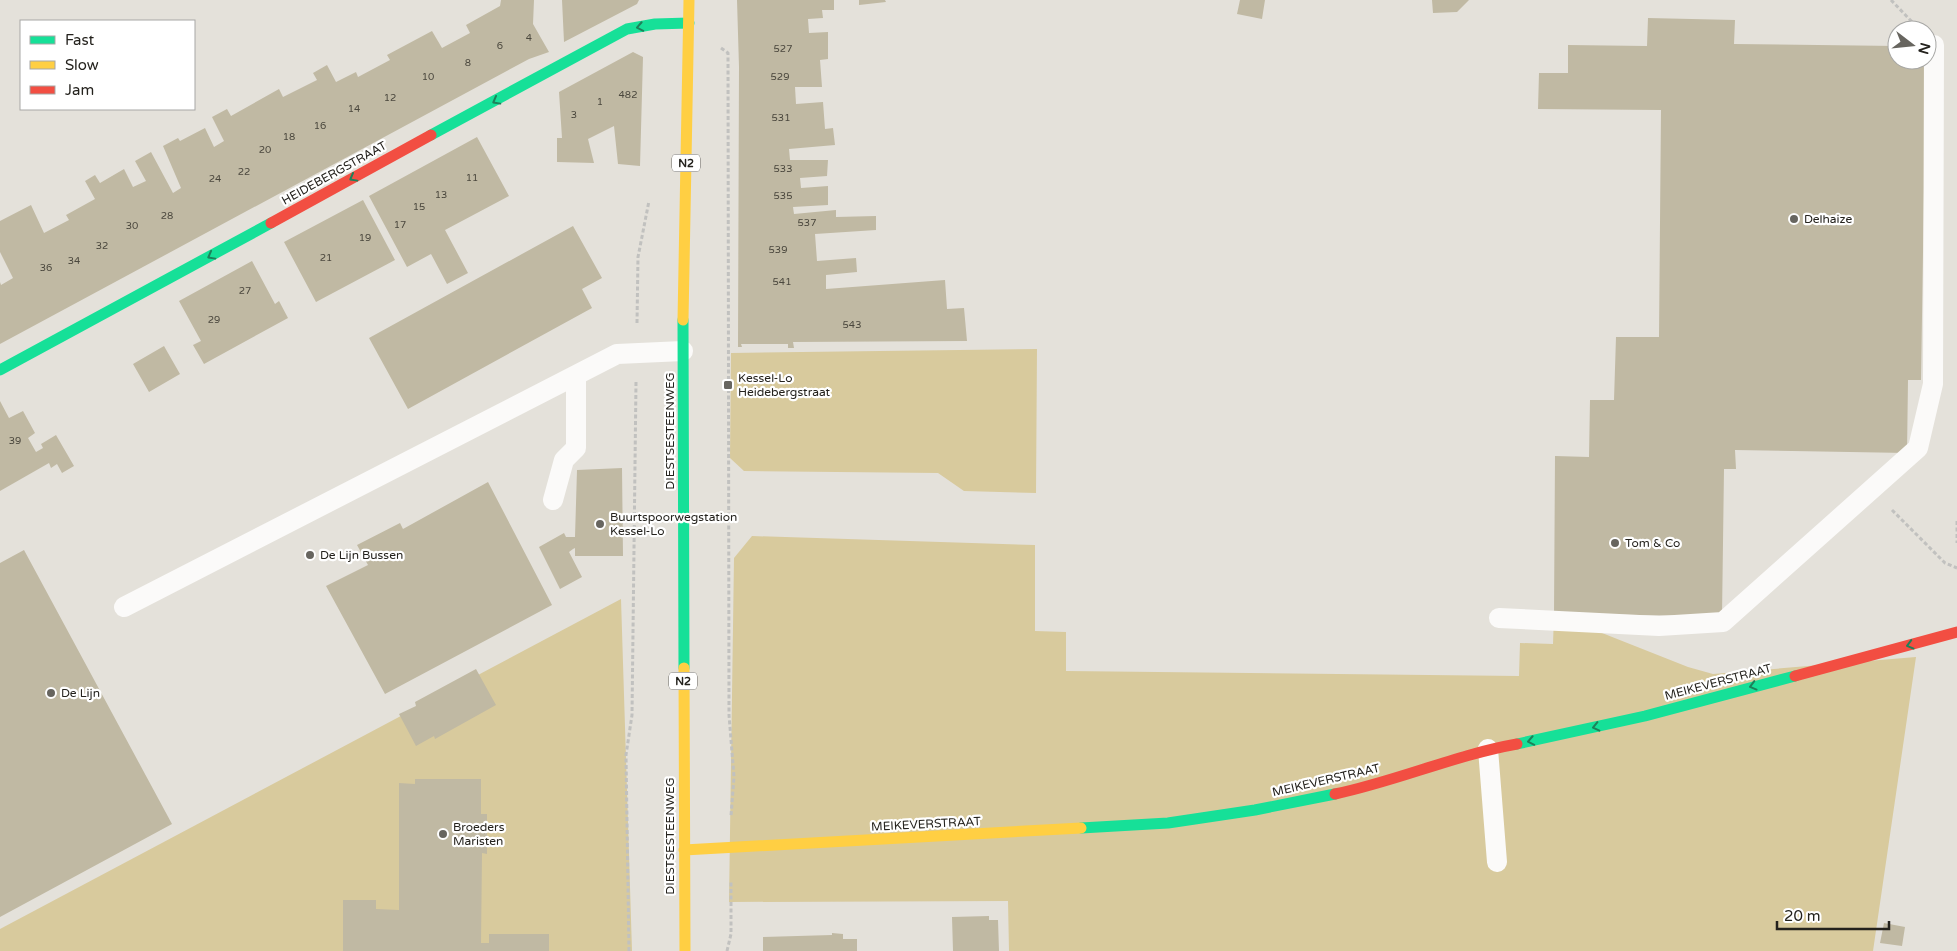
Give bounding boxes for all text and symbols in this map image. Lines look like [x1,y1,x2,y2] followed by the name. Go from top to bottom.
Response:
[20,20,195,110] legend
[1887,20,1937,70] north arrow
[636,21,645,31] one-way arrow
[65,31,95,49] text: Fast
[526,32,532,44] house number: 4
[497,40,503,52] house number: 6
[1914,41,1934,56] text: N
[774,43,792,55] house number: 527
[65,56,99,74] text: Slow
[465,57,471,69] house number: 8
[422,71,434,83] house number: 10
[771,71,789,83] house number: 529
[65,81,94,99] text: Jam
[619,89,637,101] house number: 482
[384,92,396,104] house number: 12
[493,94,502,104] one-way arrow
[597,96,603,108] house number: 1
[348,103,360,115] house number: 14
[571,109,577,121] house number: 3
[772,112,790,124] house number: 531
[314,120,326,132] house number: 16
[283,131,295,143] house number: 18
[279,138,389,208] street label: HEIDEBERGSTRAAT
[259,144,271,156] house number: 20
[672,154,700,172] road number: N2
[774,163,792,175] house number: 533
[238,166,250,178] house number: 22
[350,172,359,182] one-way arrow
[466,172,478,184] house number: 11
[209,173,221,185] house number: 24
[435,189,447,201] house number: 13
[774,190,792,202] house number: 535
[413,201,425,213] house number: 15
[161,210,173,222] house number: 28
[1804,212,1853,226] place label: Delhaize
[1788,213,1800,225] marker: Delhaize
[798,217,816,229] house number: 537
[394,219,406,231] house number: 17
[126,220,138,232] house number: 30
[359,232,371,244] house number: 19
[96,240,108,252] house number: 32
[769,244,787,256] house number: 539
[207,250,216,260] one-way arrow
[320,252,332,264] house number: 21
[68,255,80,267] house number: 34
[40,262,52,274] house number: 36
[773,276,791,288] house number: 541
[239,285,251,297] house number: 27
[208,314,220,326] house number: 29
[843,319,861,331] house number: 543
[738,371,831,399] place label: Kessel-Lo Heidebergstraat
[663,372,677,490] street label: DIESTSESTEENWEG
[722,379,734,391] marker: Kessel-Lo Heidebergstraat
[9,435,21,447] house number: 39
[610,510,737,538] place label: Buurtspoorwegstation Kessel-Lo
[594,518,606,530] marker: Buurtspoorwegstation Kessel-Lo
[1625,536,1680,550] place label: Tom & Co
[1609,537,1621,549] marker: Tom & Co
[320,548,403,562] place label: De Lijn Bussen
[304,549,316,561] marker: De Lijn Bussen
[1906,639,1914,649] one-way arrow
[1663,661,1774,703] street label: MEIKEVERSTRAAT
[669,672,697,689] road number: N2
[1749,681,1757,691] one-way arrow
[61,686,100,700] place label: De Lijn
[45,687,57,699] marker: De Lijn
[1591,721,1600,732] one-way arrow
[1526,735,1535,745] one-way arrow
[1271,761,1382,799] street label: MEIKEVERSTRAAT
[663,777,677,895] street label: DIESTSESTEENWEG
[871,814,982,834] street label: MEIKEVERSTRAAT
[453,820,505,848] place label: Broeders Maristen
[437,828,449,840] marker: Broeders Maristen
[1777,898,1890,930] scale bar
[1784,907,1821,925] text: 20 m

